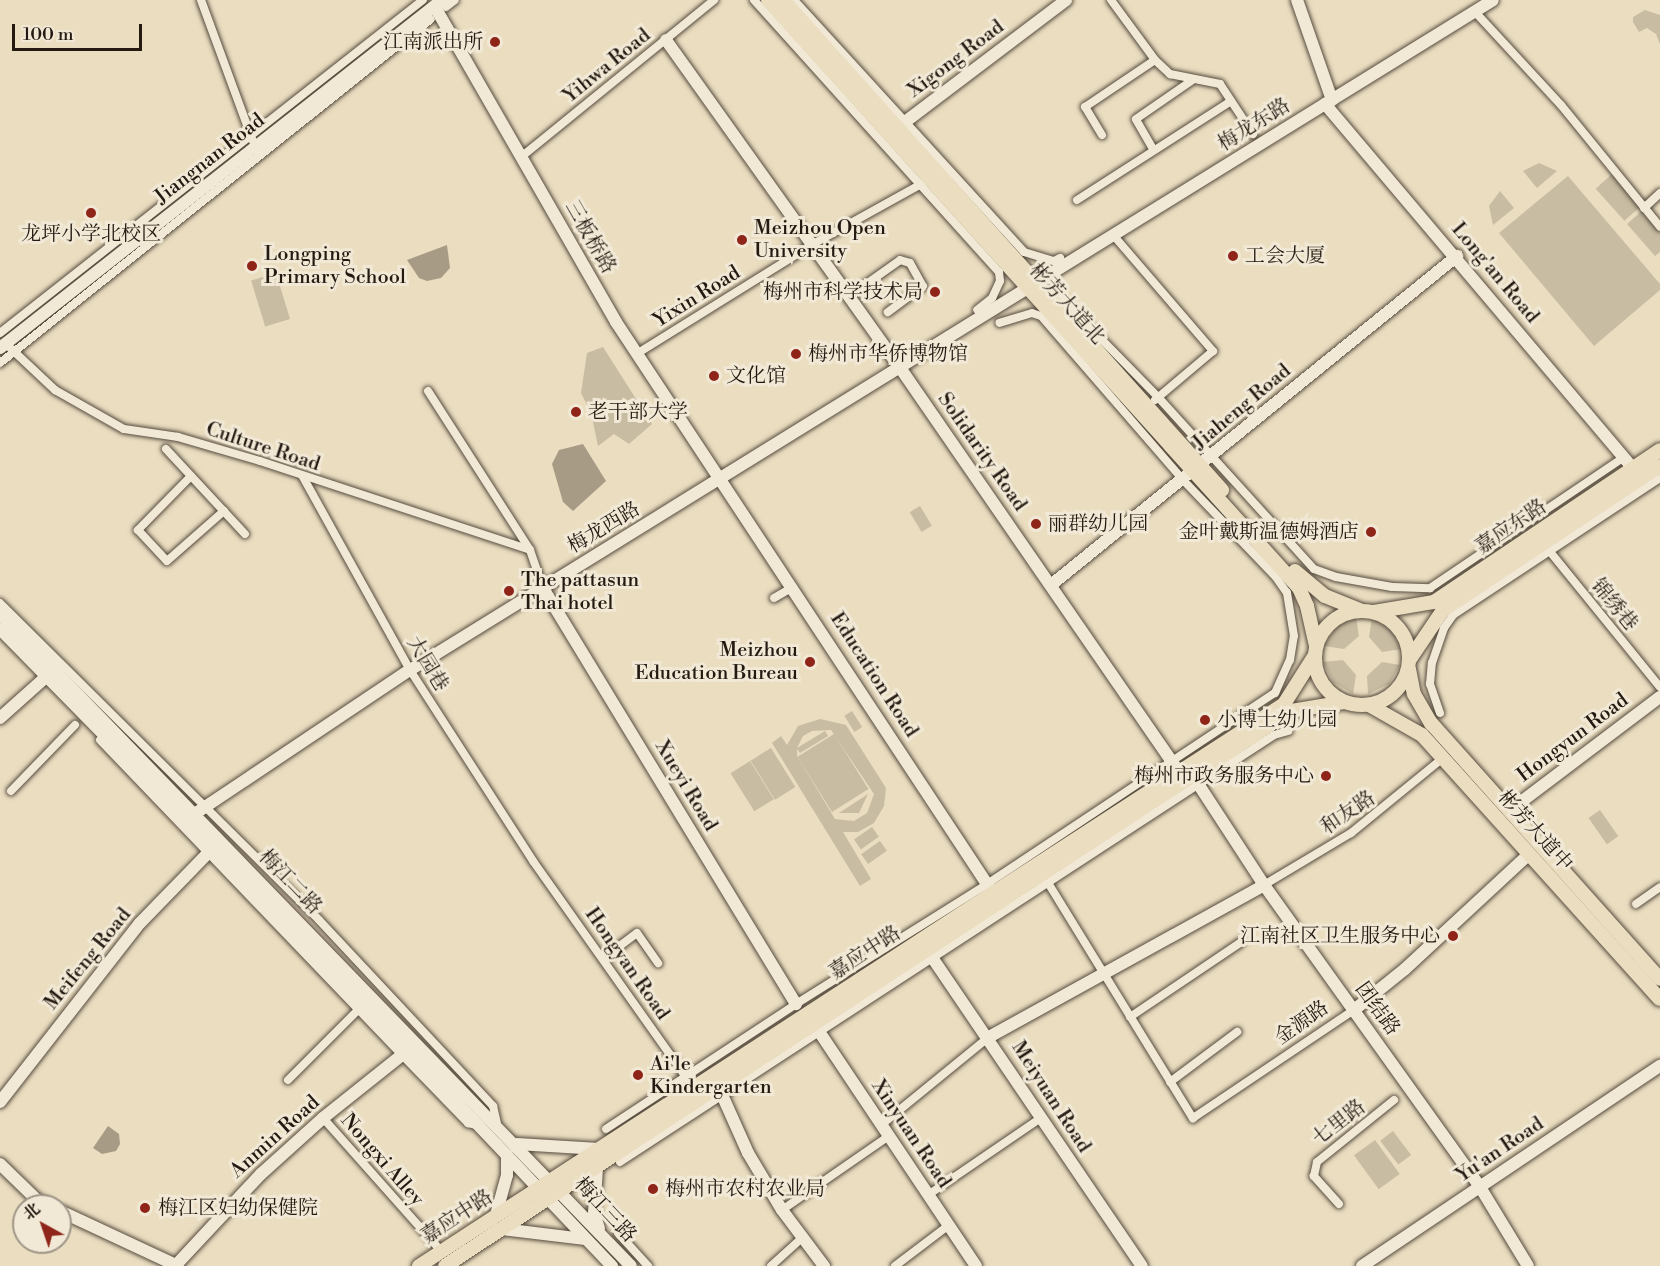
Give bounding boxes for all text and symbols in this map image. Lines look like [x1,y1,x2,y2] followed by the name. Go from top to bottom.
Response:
[15,12,146,50] scale bar
[903,15,1009,103] street label: Xigong Road
[23,23,74,46] text: 100 m
[559,24,655,108] street label: Yihwa Road
[383,30,483,54] place label: 江南派出所
[488,35,502,49] marker: 江南派出所
[1214,94,1294,156] street label: 梅龙东路
[150,109,270,209] street label: Jiangnan Road
[560,196,620,278] street label: 三板桥路
[84,206,98,220] marker: 龙坪小学北校区
[754,216,886,263] place label: Meizhou Open University
[1446,218,1544,328] street label: Long'an Road
[21,222,161,246] place label: 龙坪小学北校区
[735,233,749,247] marker: Meizhou Open University
[264,243,406,290] place label: Longping Primary School
[1245,244,1325,268] place label: 工会大厦
[1226,249,1240,263] marker: 工会大厦
[245,259,259,273] marker: Longping Primary School
[1025,259,1109,349] street label: 彬芳大道北
[649,261,745,333] street label: Yixin Road
[763,280,923,304] place label: 梅州市科学技术局
[928,285,942,299] marker: 梅州市科学技术局
[808,342,968,366] place label: 梅州市华侨博物馆
[789,347,803,361] marker: 梅州市华侨博物馆
[1188,359,1296,455] street label: Jiaheng Road
[726,364,786,388] place label: 文化馆
[707,369,721,383] marker: 文化馆
[932,388,1032,516] street label: Solidarity Road
[588,400,688,424] place label: 老干部大学
[569,405,583,419] marker: 老干部大学
[203,417,323,477] street label: Culture Road
[1471,495,1551,559] street label: 嘉应东路
[564,497,644,559] street label: 梅龙西路
[1048,512,1148,536] place label: 丽群幼儿园
[1029,517,1043,531] marker: 丽群幼儿园
[1179,520,1359,544] place label: 金叶戴斯温德姆酒店
[1364,525,1378,539] marker: 金叶戴斯温德姆酒店
[521,568,639,615] place label: The pattasun Thai hotel
[1586,574,1642,636] street label: 锦绣巷
[502,584,516,598] marker: The pattasun Thai hotel
[825,608,923,742] street label: Education Road
[401,632,453,696] street label: 大园巷
[635,638,798,685] place label: Meizhou Education Bureau
[803,655,817,669] marker: Meizhou Education Bureau
[1513,688,1633,788] street label: Hongyun Road
[1217,708,1337,732] place label: 小博士幼儿园
[1198,713,1212,727] marker: 小博士幼儿园
[650,736,722,836] street label: Xueyi Road
[1134,764,1314,788] place label: 梅州市政务服务中心
[1319,769,1333,783] marker: 梅州市政务服务中心
[1316,786,1380,840] street label: 和友路
[1493,786,1577,876] street label: 彬芳大道中
[254,845,326,919] street label: 梅江二路
[40,903,136,1015] street label: Meifeng Road
[579,903,675,1025] street label: Hongyan Road
[825,921,905,985] street label: 嘉应中路
[1240,924,1440,948] place label: 江南社区卫生服务中心
[1444,927,1462,945] marker: 江南社区卫生服务中心
[1350,978,1404,1040] street label: 团结路
[1271,996,1333,1050] street label: 金源路
[1006,1037,1096,1157] street label: Meiyuan Road
[650,1052,772,1099] place label: Ai'le Kindergarten
[631,1068,645,1082] marker: Ai'le Kindergarten
[866,1075,956,1193] street label: Xinyuan Road
[225,1091,325,1183] street label: Anmin Road
[1308,1095,1370,1151] street label: 七里路
[335,1109,429,1211] street label: Nongxi Alley
[1452,1112,1548,1188] street label: Yu'an Road
[569,1173,641,1247] street label: 梅江三路
[665,1177,825,1201] place label: 梅州市农村农业局
[646,1182,660,1196] marker: 梅州市农村农业局
[417,1185,497,1249] street label: 嘉应中路
[12,1194,72,1254] north arrow
[158,1196,318,1220] place label: 梅江区妇幼保健院
[19,1199,44,1225] text: 北
[136,1199,154,1217] marker: 梅江区妇幼保健院

